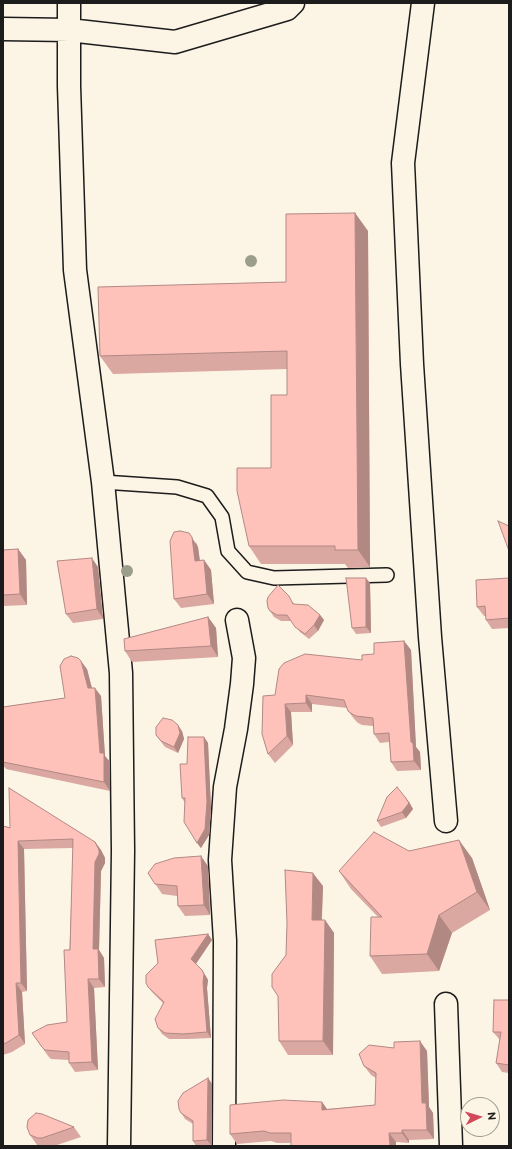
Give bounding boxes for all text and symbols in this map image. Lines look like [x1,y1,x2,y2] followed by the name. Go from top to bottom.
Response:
[460,1097,500,1137] north arrow
[485,1111,498,1121] text: N

